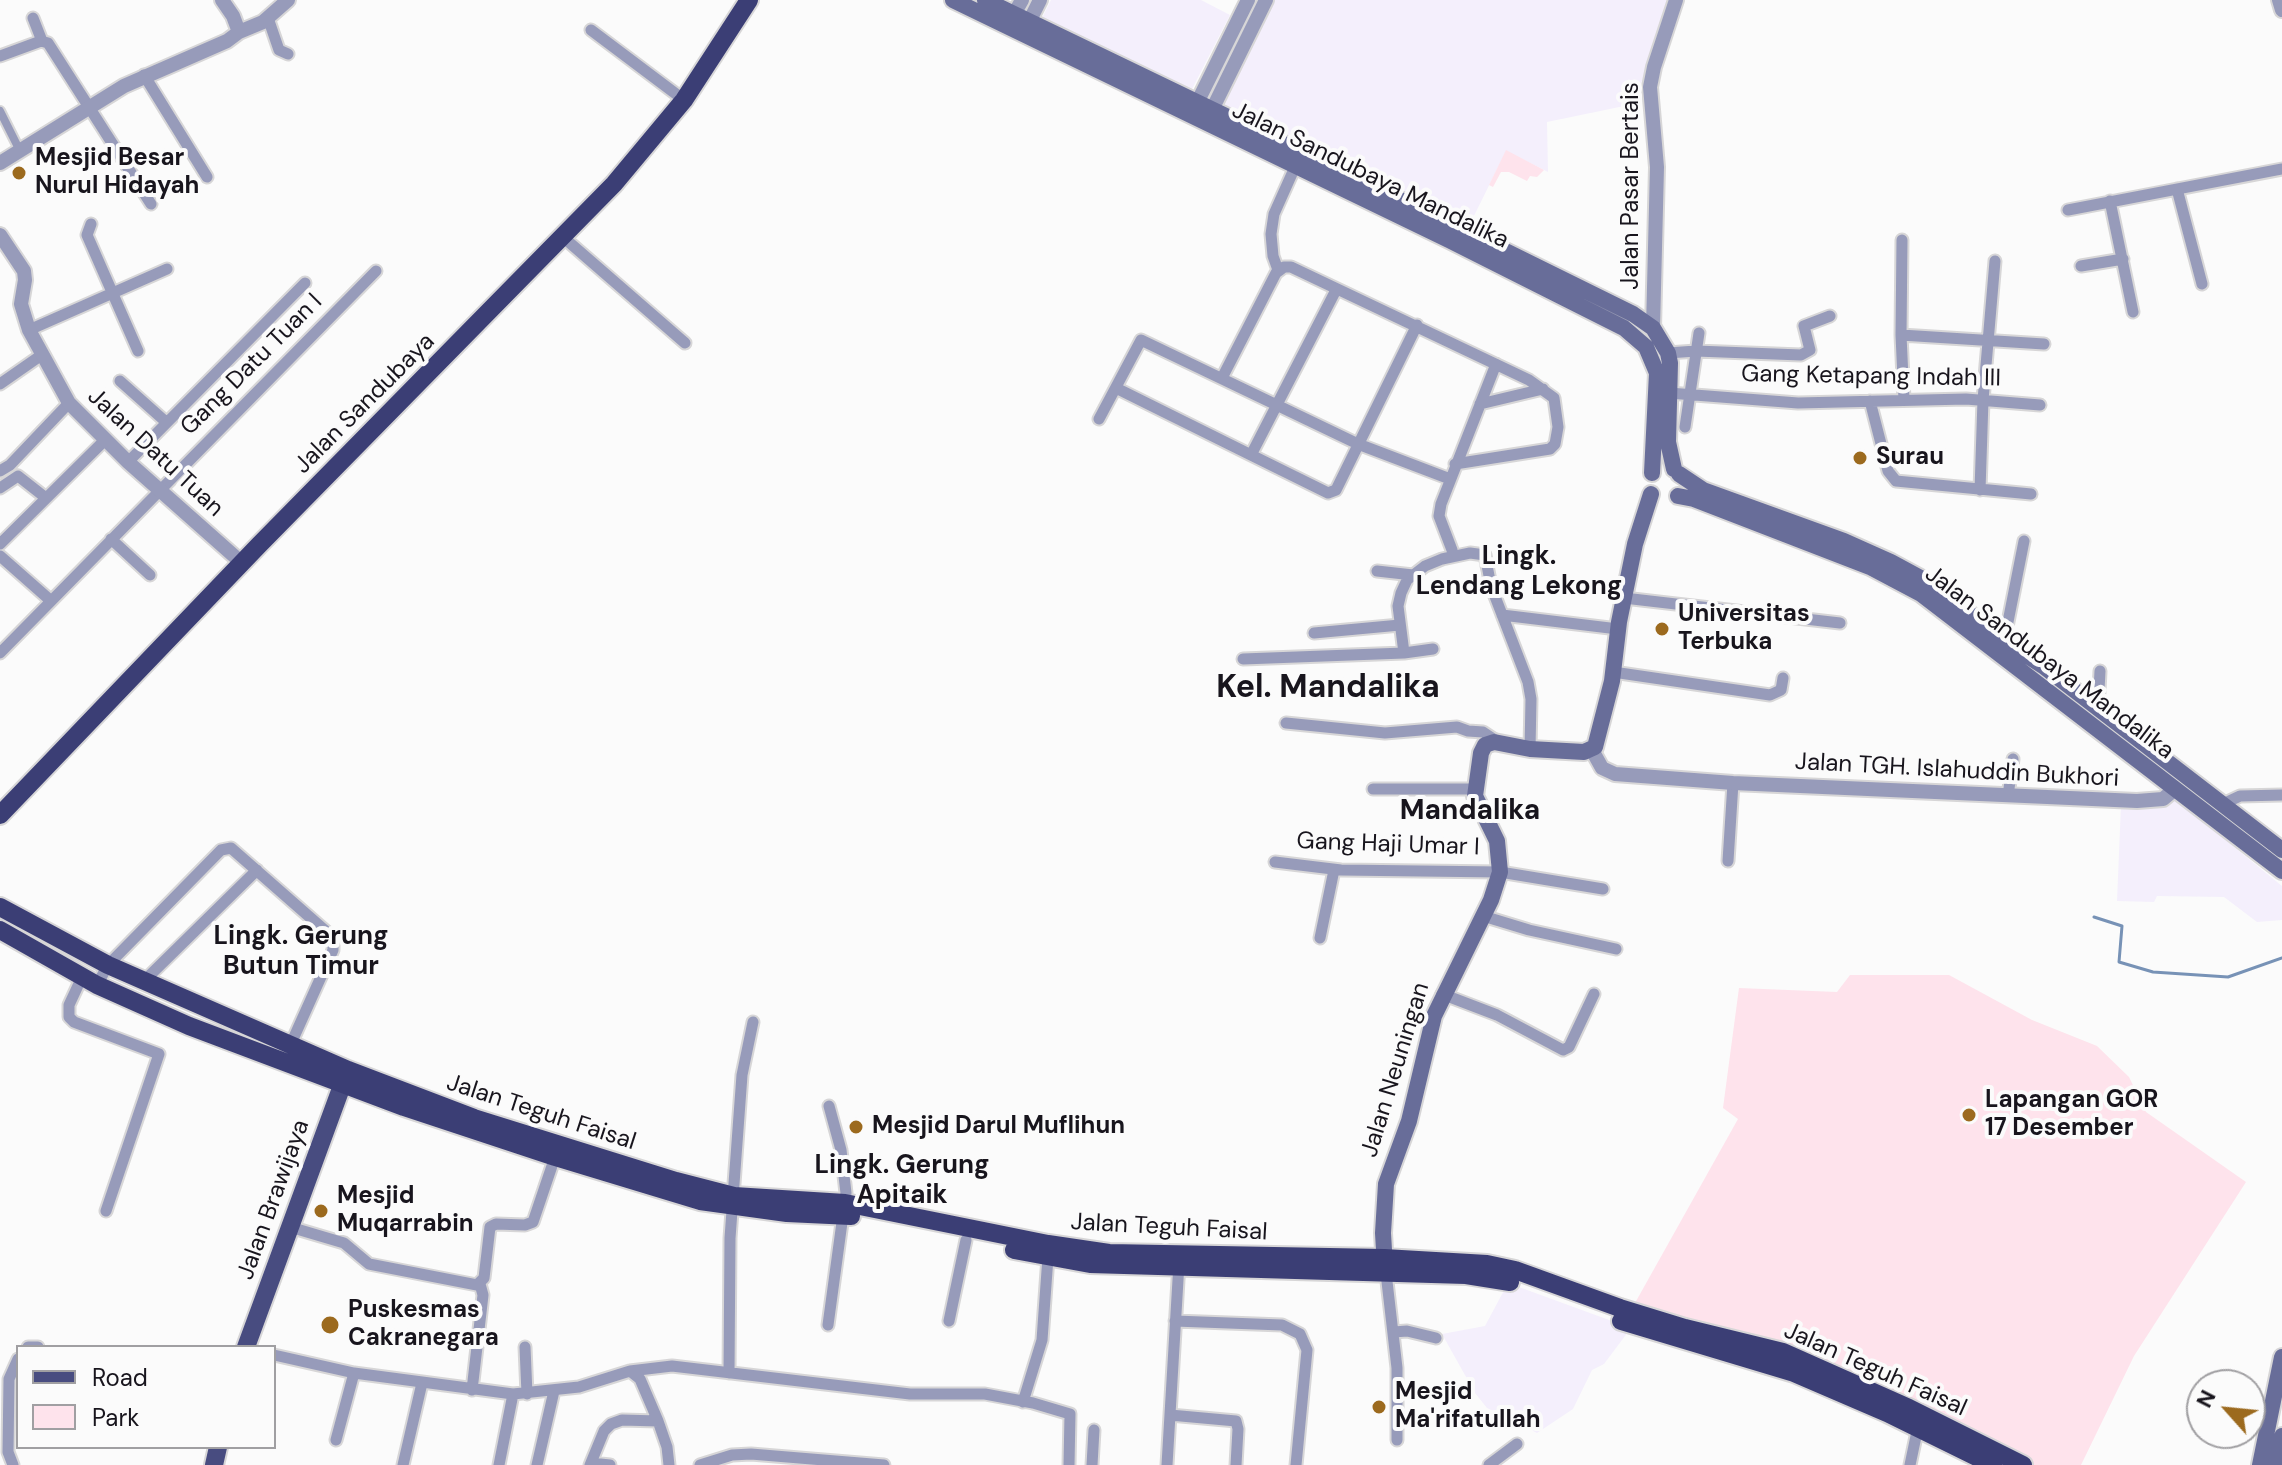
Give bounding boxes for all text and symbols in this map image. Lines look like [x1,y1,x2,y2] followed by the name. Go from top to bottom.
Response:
[1618,82,1646,290] street label: Jalan Pasar Bertais
[1227,96,1513,256] street label: Jalan Sandubaya Mandalika
[35,145,199,201] place label: Mesjid Besar Nurul Hidayah
[10,164,28,182] marker: Mesjid Besar Nurul Hidayah
[175,288,329,442] street label: Gang Datu Tuan I
[289,328,441,480] street label: Jalan Sandubaya
[1741,360,2001,394] street label: Gang Ketapang Indah III
[81,383,229,523] street label: Jalan Datu Tuan
[1876,444,1944,472] place label: Surau
[1851,449,1869,467] marker: Surau
[1416,541,1622,602] district label: Lingk. Lendang Lekong
[1919,560,2179,766] street label: Jalan Sandubaya Mandalika
[1678,601,1810,657] place label: Universitas Terbuka
[1653,620,1671,638] marker: Universitas Terbuka
[1216,670,1440,708] district label: Kel. Mandalika
[1794,748,2120,794] street label: Jalan TGH. Islahuddin Bukhori
[1400,795,1540,829] district label: Mandalika
[1296,827,1480,863] street label: Gang Haji Umar I
[214,921,388,982] district label: Lingk. Gerung Butun Timur
[1356,979,1436,1161] street label: Jalan Neuningan
[443,1069,639,1157] street label: Jalan Teguh Faisal
[1985,1087,2158,1143] place label: Lapangan GOR 17 Desember
[1960,1106,1978,1124] marker: Lapangan GOR 17 Desember
[872,1113,1125,1141] place label: Mesjid Darul Muflihun
[232,1116,316,1284] street label: Jalan Brawijaya
[847,1118,865,1136] marker: Mesjid Darul Muflihun
[815,1150,989,1212] district label: Lingk. Gerung Apitaik
[337,1183,474,1239] place label: Mesjid Muqarrabin
[312,1202,330,1220] marker: Mesjid Muqarrabin
[1070,1208,1268,1248] street label: Jalan Teguh Faisal
[348,1297,499,1353] place label: Puskesmas Cakranegara
[319,1314,341,1336] marker: Puskesmas Cakranegara
[1779,1317,1971,1423] street label: Jalan Teguh Faisal
[16,1345,276,1449] legend
[92,1362,148,1393] text: Road
[2186,1369,2266,1449] north arrow
[1395,1379,1541,1435] place label: Mesjid Ma'rifatullah
[2189,1385,2223,1413] text: N
[1370,1398,1388,1416] marker: Mesjid Ma'rifatullah
[92,1402,139,1433] text: Park

